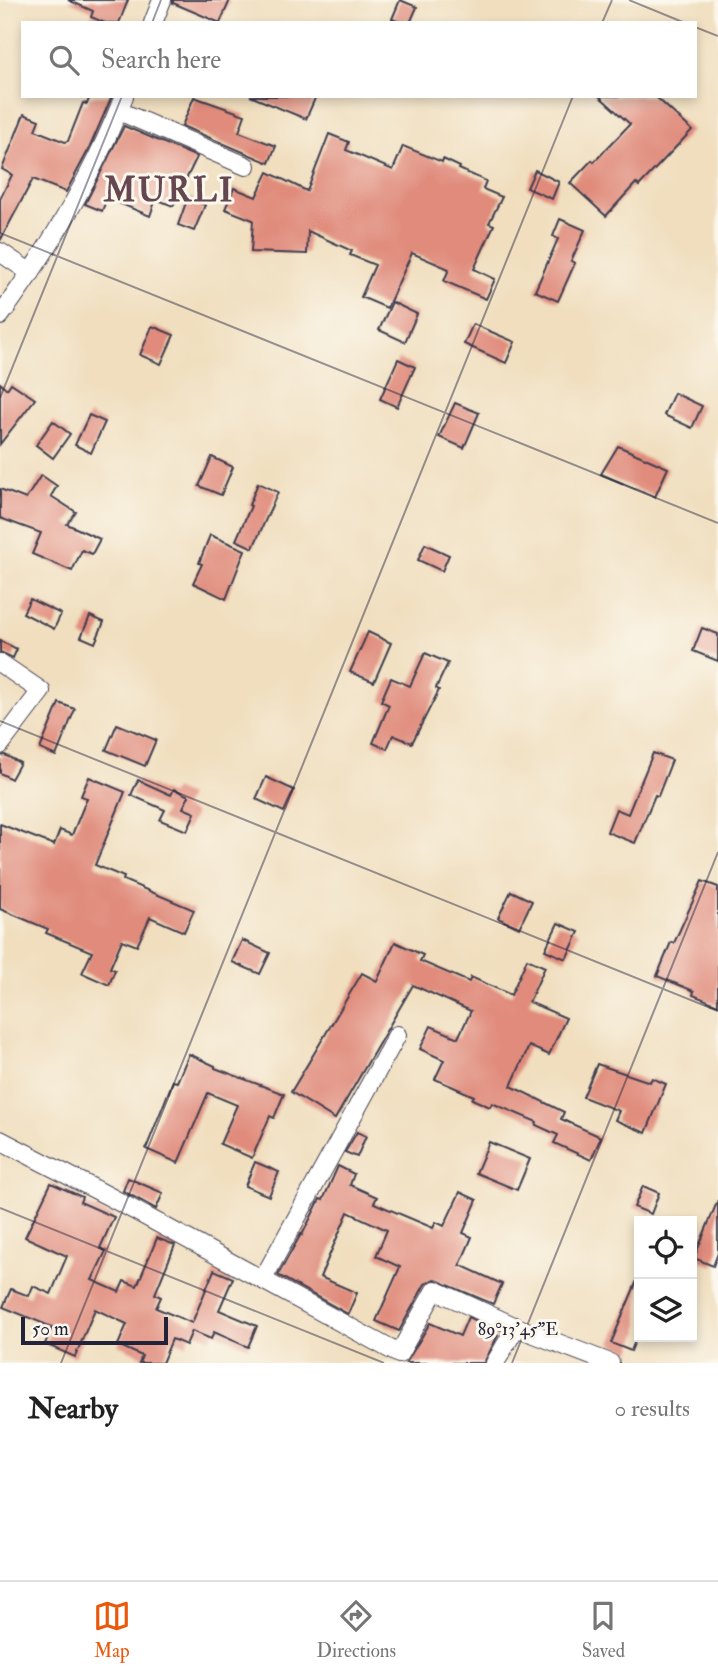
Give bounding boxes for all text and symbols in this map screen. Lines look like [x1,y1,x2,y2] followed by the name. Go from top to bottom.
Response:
[21,21,697,98] search box
[45,41,83,79] icon: search
[101,44,221,76] text: Search here
[103,170,234,211] district label: MURLI
[634,1216,697,1342] map controls
[634,1216,697,1279] button: locate
[634,1279,697,1342] button: layers
[21,1314,168,1346] scale bar
[32,1317,69,1341] text: 50 m
[478,1318,558,1341] text: 89°13'45"E
[28,1390,118,1427] text: Nearby
[614,1394,690,1423] text: 0 results
[93,1597,131,1663] tab: Map
[316,1597,396,1663] tab: Directions
[582,1597,625,1663] tab: Saved

